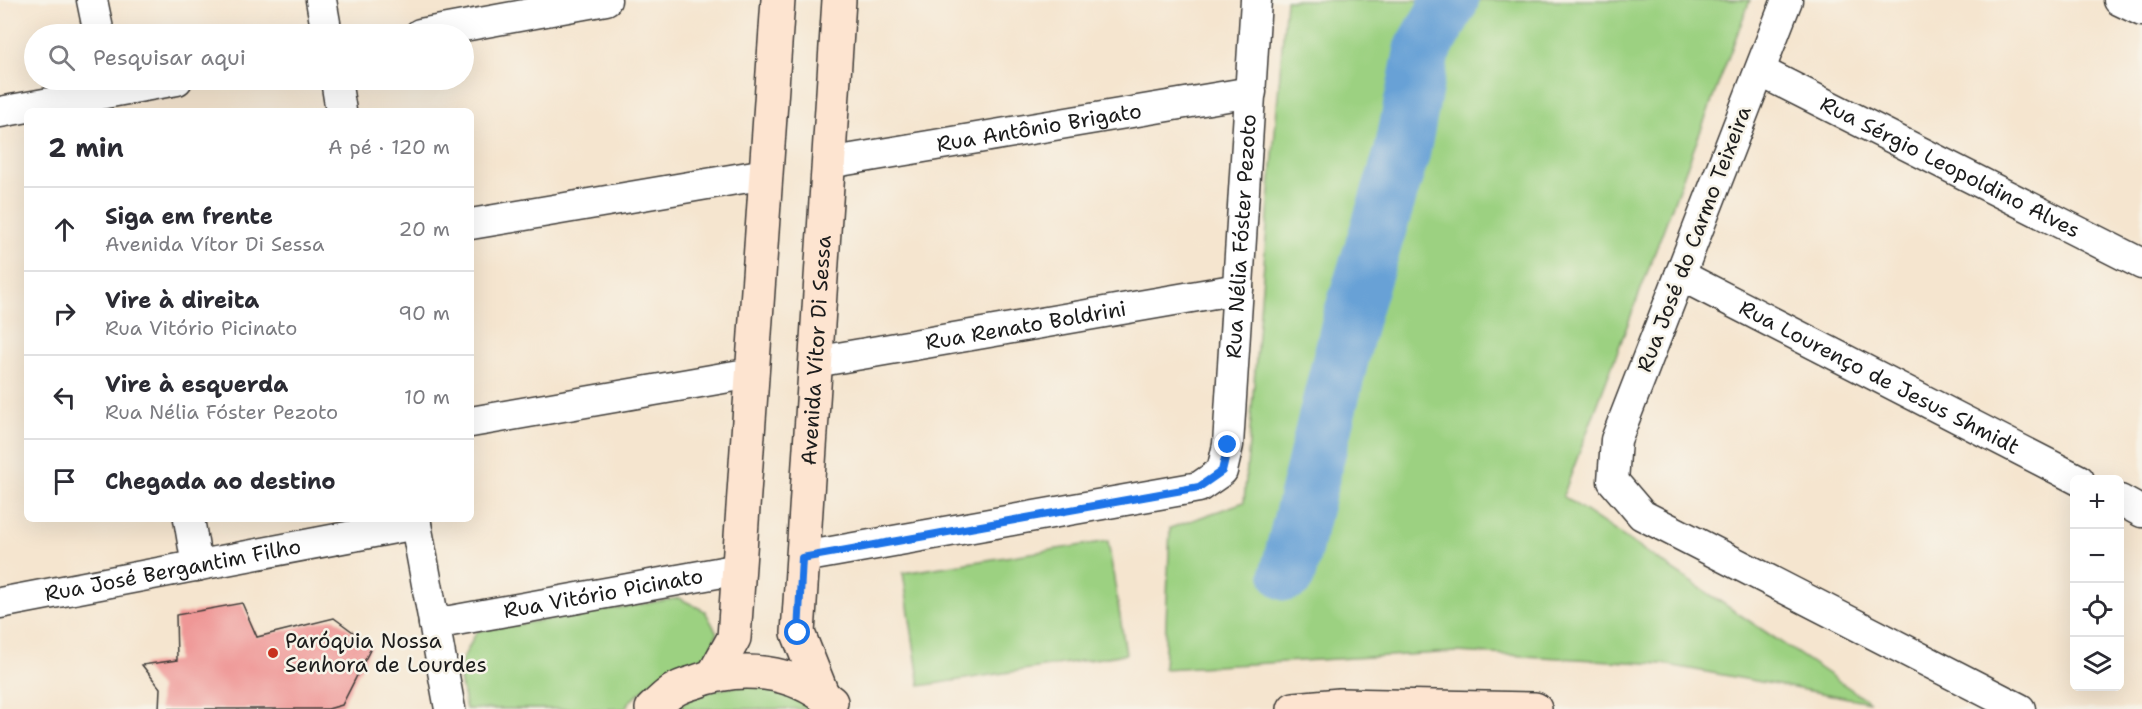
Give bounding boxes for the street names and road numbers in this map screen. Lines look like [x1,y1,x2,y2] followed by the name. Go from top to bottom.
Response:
[1815,90,2085,244] street label: Rua Sérgio Leopoldino Alves
[934,97,1144,159] street label: Rua Antônio Brigato
[1630,102,1758,376] street label: Rua José do Carmo Teixeira
[1219,113,1263,359] street label: Rua Nélia Fóster Pezoto
[795,234,838,466] street label: Avenida Vítor Di Sessa
[1734,294,2024,461] street label: Rua Lourenço de Jesus Shmidt
[923,295,1128,357] street label: Rua Renato Boldrini
[42,532,303,608] street label: Rua José Bergantim Filho
[501,562,705,625] street label: Rua Vitório Picinato

